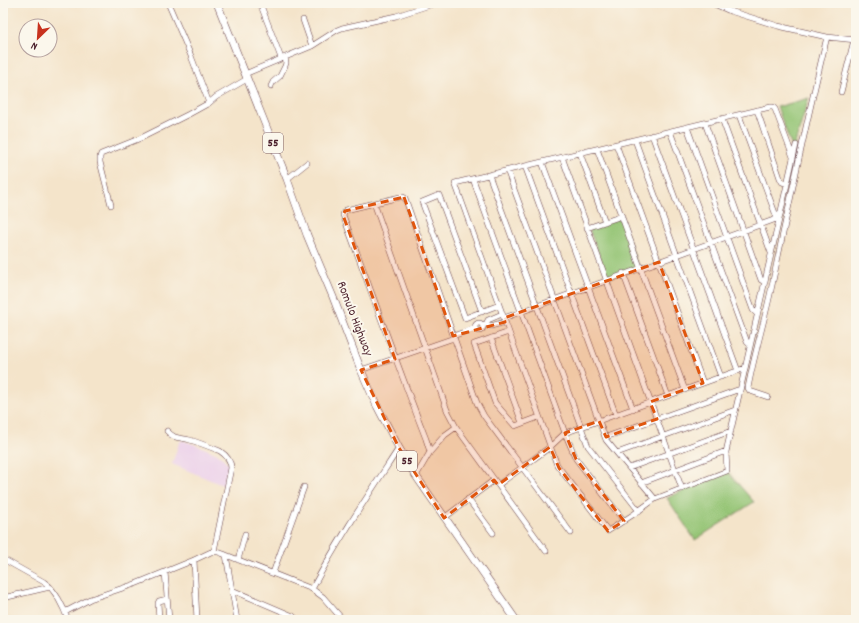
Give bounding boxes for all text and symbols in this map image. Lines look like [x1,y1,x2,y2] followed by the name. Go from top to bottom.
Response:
[18,18,58,58] north arrow
[28,37,40,54] text: N
[263,133,283,153] road number: 55
[331,279,377,360] street label: Romulo Highway
[397,451,417,471] road number: 55

